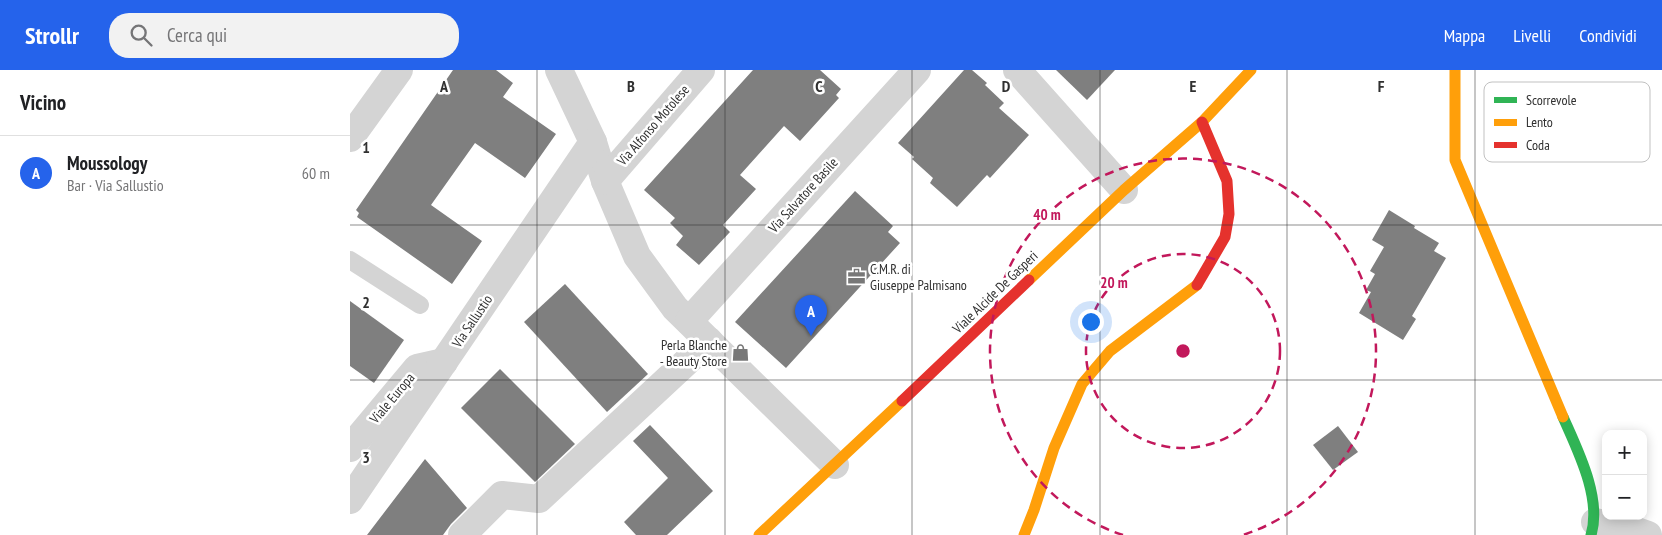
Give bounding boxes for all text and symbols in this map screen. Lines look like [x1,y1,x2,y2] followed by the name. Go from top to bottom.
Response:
[109,13,459,58] search box
[25,20,79,51] text: Strollr
[127,21,155,49] icon: search
[167,23,227,47] text: Cerca qui
[1444,24,1485,47] text: Mappa
[1513,24,1551,47] text: Livelli
[1579,24,1637,47] text: Condividi
[439,76,449,96] text: A
[627,76,635,96] text: B
[815,76,823,96] text: C
[1002,76,1011,96] text: D
[1190,76,1197,96] text: E
[1378,76,1385,96] text: F
[612,81,693,170] street label: Via Alfonso Motolese
[1484,82,1650,162] legend
[20,89,66,116] text: Vicino
[1526,91,1577,109] text: Scorrevole
[1526,113,1553,131] text: Lento
[1526,136,1550,154] text: Coda
[362,137,370,157] text: 1
[67,151,147,175] text: Moussology
[764,153,842,237] street label: Via Salvatore Basile
[32,163,40,183] text: A
[302,163,330,183] text: 60 m
[67,175,164,195] text: Bar · Via Sallustio
[1033,205,1061,224] text: 40 m
[948,247,1041,338] street label: Viale Alcide De Gasperi
[870,260,967,294] place label: C.M.R. di Giuseppe Palmisano
[846,267,866,287] office icon: C.M.R. di Giuseppe Palmisano
[1100,273,1128,292] text: 20 m
[447,291,496,352] street label: Via Sallustio
[362,292,370,312] text: 2
[795,295,827,336] pin: A
[1078,309,1104,335] your location
[660,336,727,370] place label: Perla Blanche - Beauty Store
[1174,342,1192,360] centre of rings
[731,343,751,363] shop icon: Perla Blanche - Beauty Store
[365,369,418,428] street label: Viale Europa
[1602,430,1647,520] map controls
[1602,430,1647,475] button: +
[362,447,370,467] text: 3
[1602,475,1647,520] button: −

